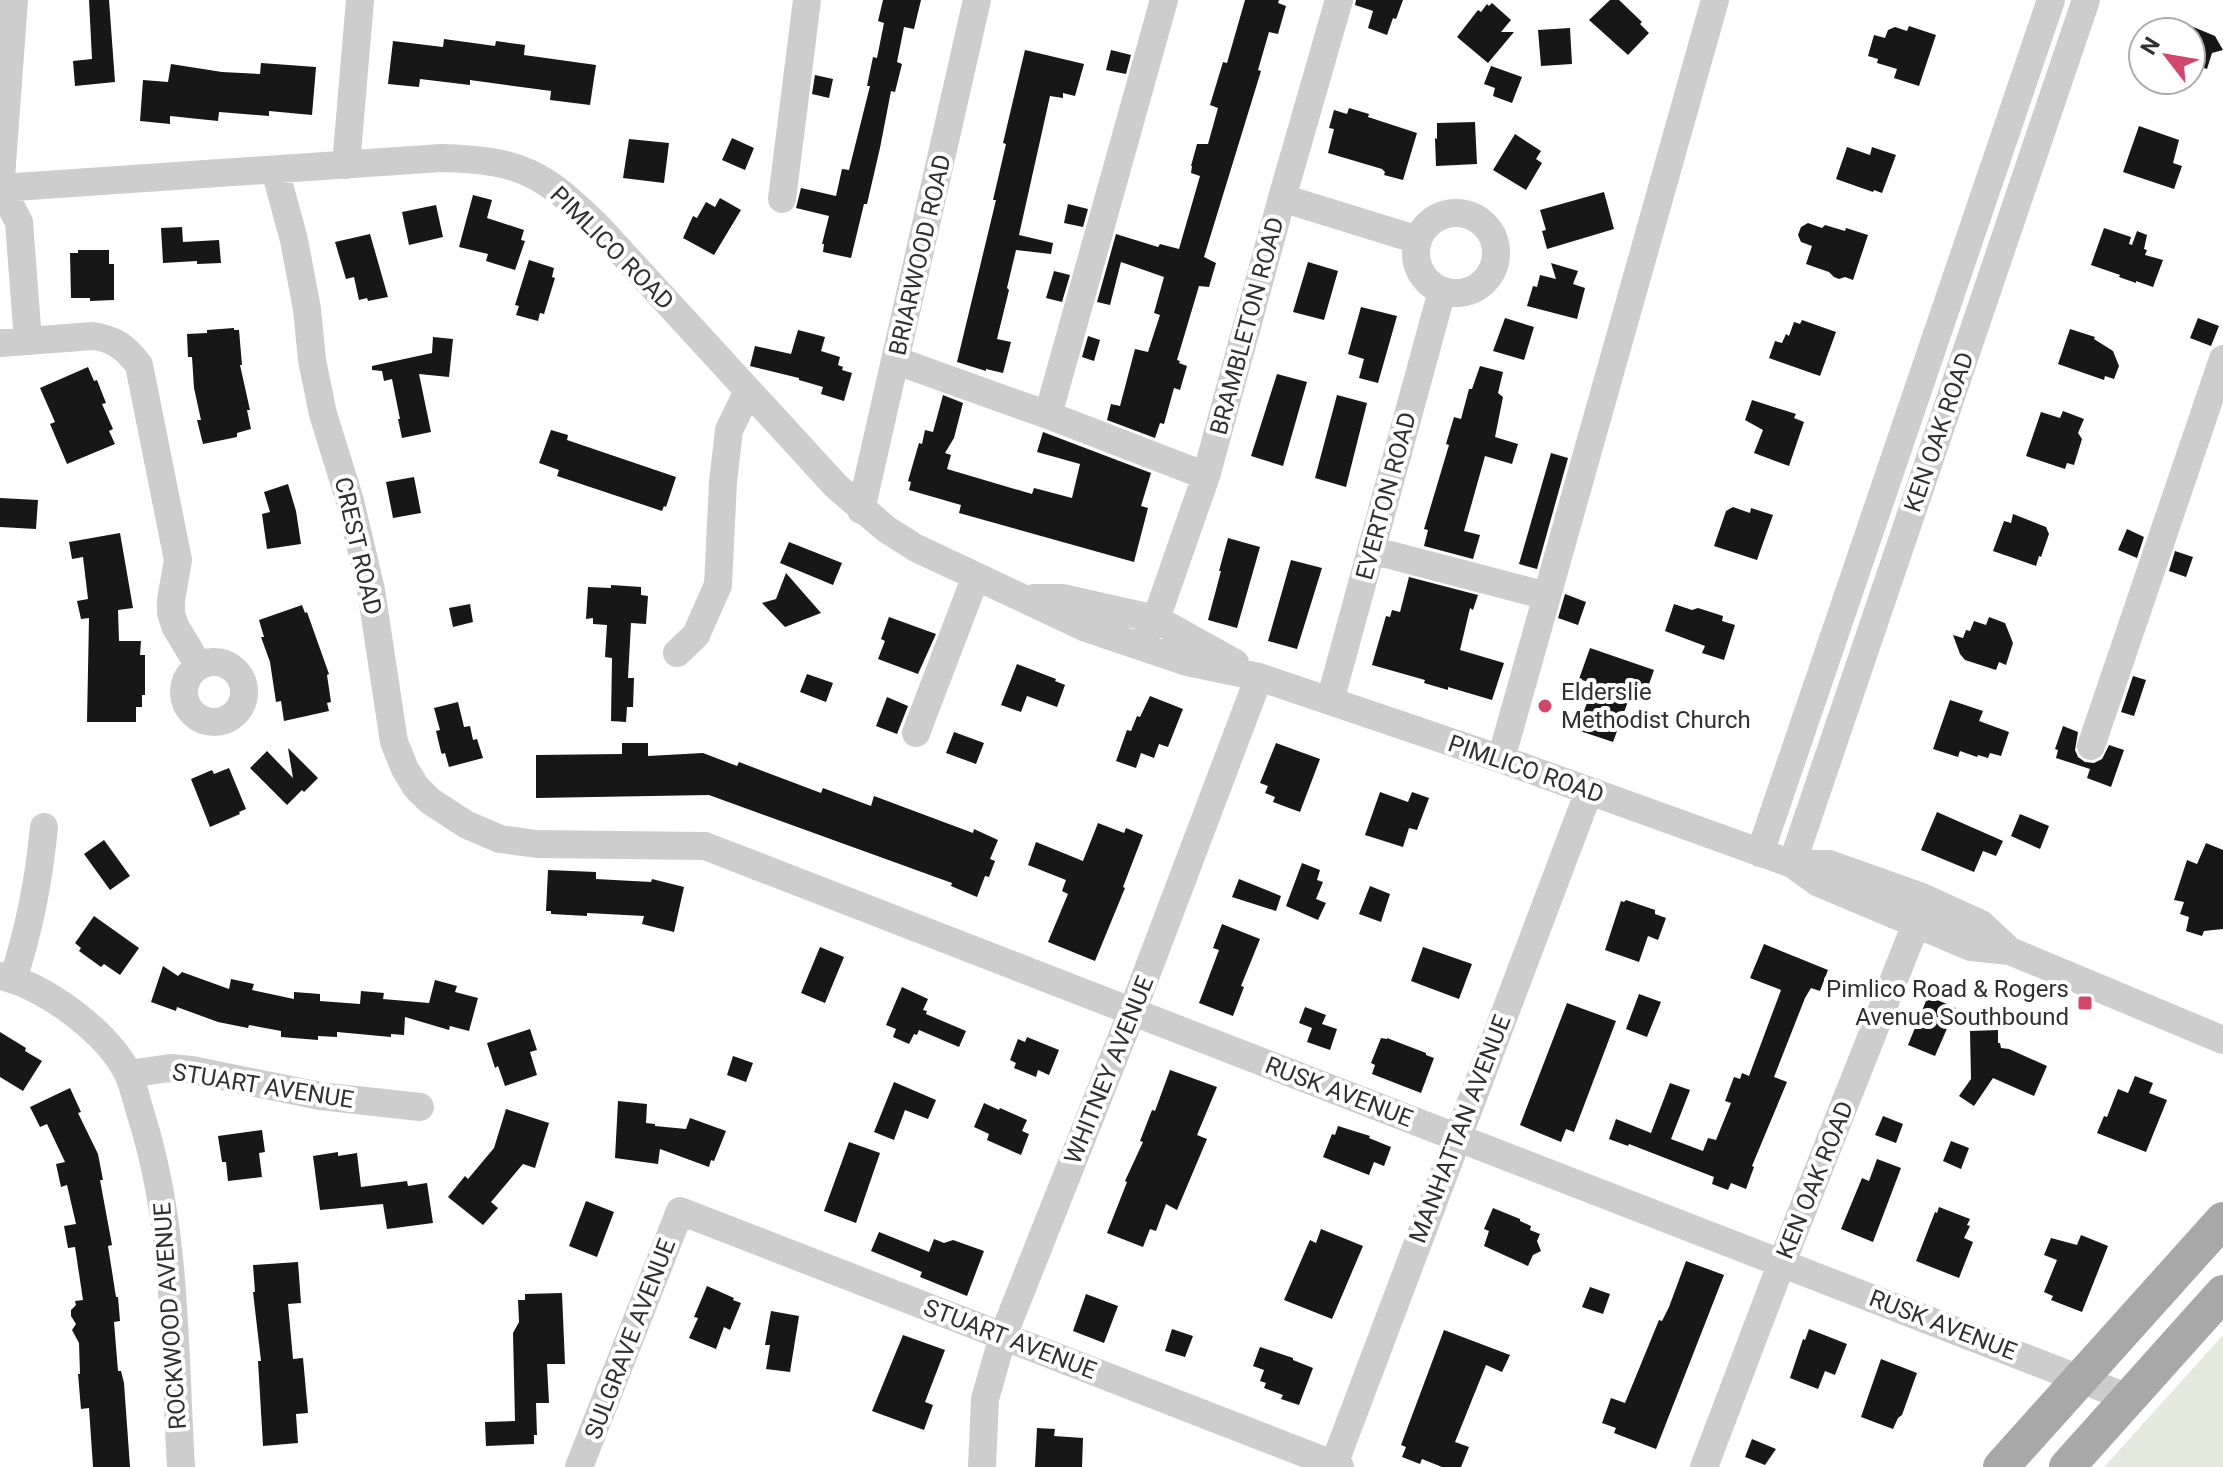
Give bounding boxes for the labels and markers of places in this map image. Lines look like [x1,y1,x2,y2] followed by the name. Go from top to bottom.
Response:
[1561,678,1751,734] place label: Elderslie Methodist Church
[1536,697,1554,715] marker: Elderslie Methodist Church
[1826,975,2069,1031] place label: Pimlico Road & Rogers Avenue Southbound
[2076,994,2094,1012] marker: Pimlico Road & Rogers Avenue Southbound

